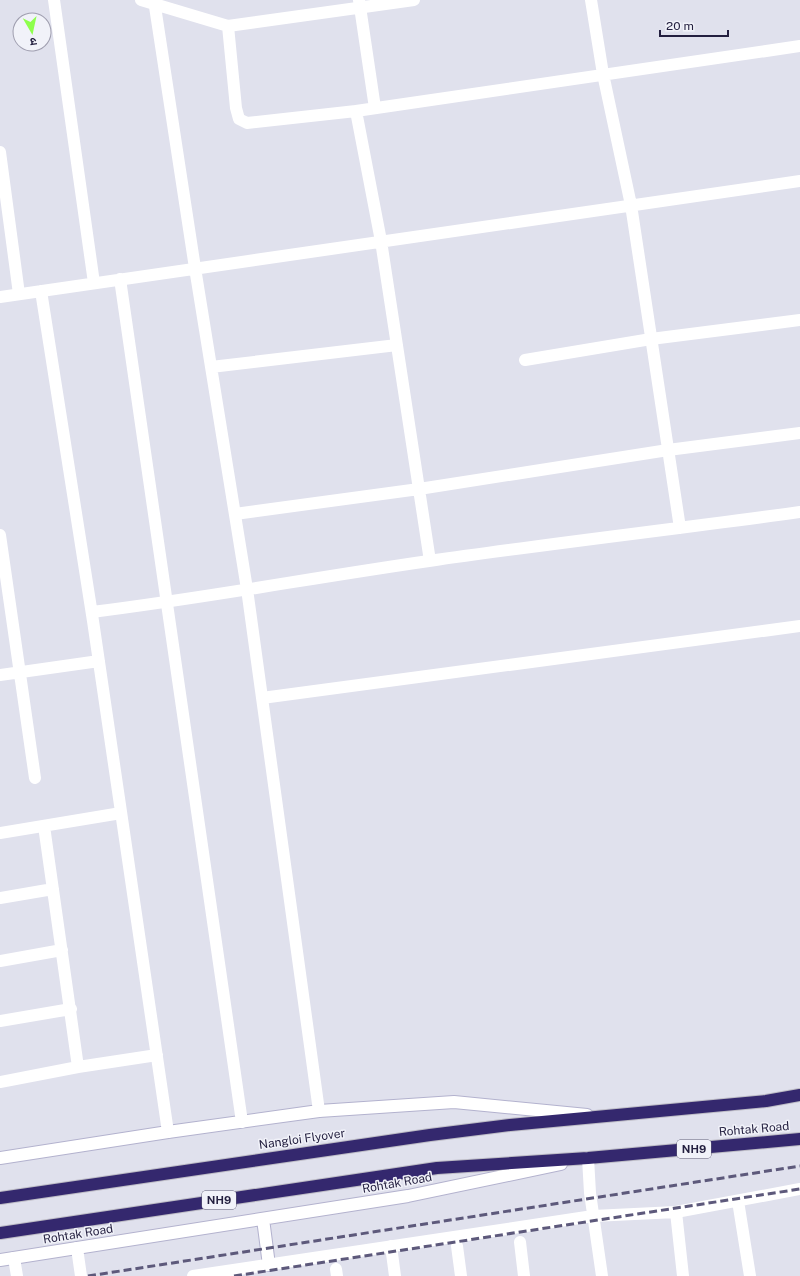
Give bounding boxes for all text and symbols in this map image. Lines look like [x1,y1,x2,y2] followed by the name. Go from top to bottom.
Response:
[12,12,52,52] north arrow
[660,12,728,38] scale bar
[666,19,694,33] text: 20 m
[29,35,38,48] text: उ
[718,1119,790,1139] street label: Rohtak Road
[258,1126,346,1152] street label: Nangloi Flyover
[677,1140,711,1158] road number: NH9
[361,1170,433,1196] street label: Rohtak Road
[202,1191,236,1209] road number: NH9
[42,1222,114,1246] street label: Rohtak Road

